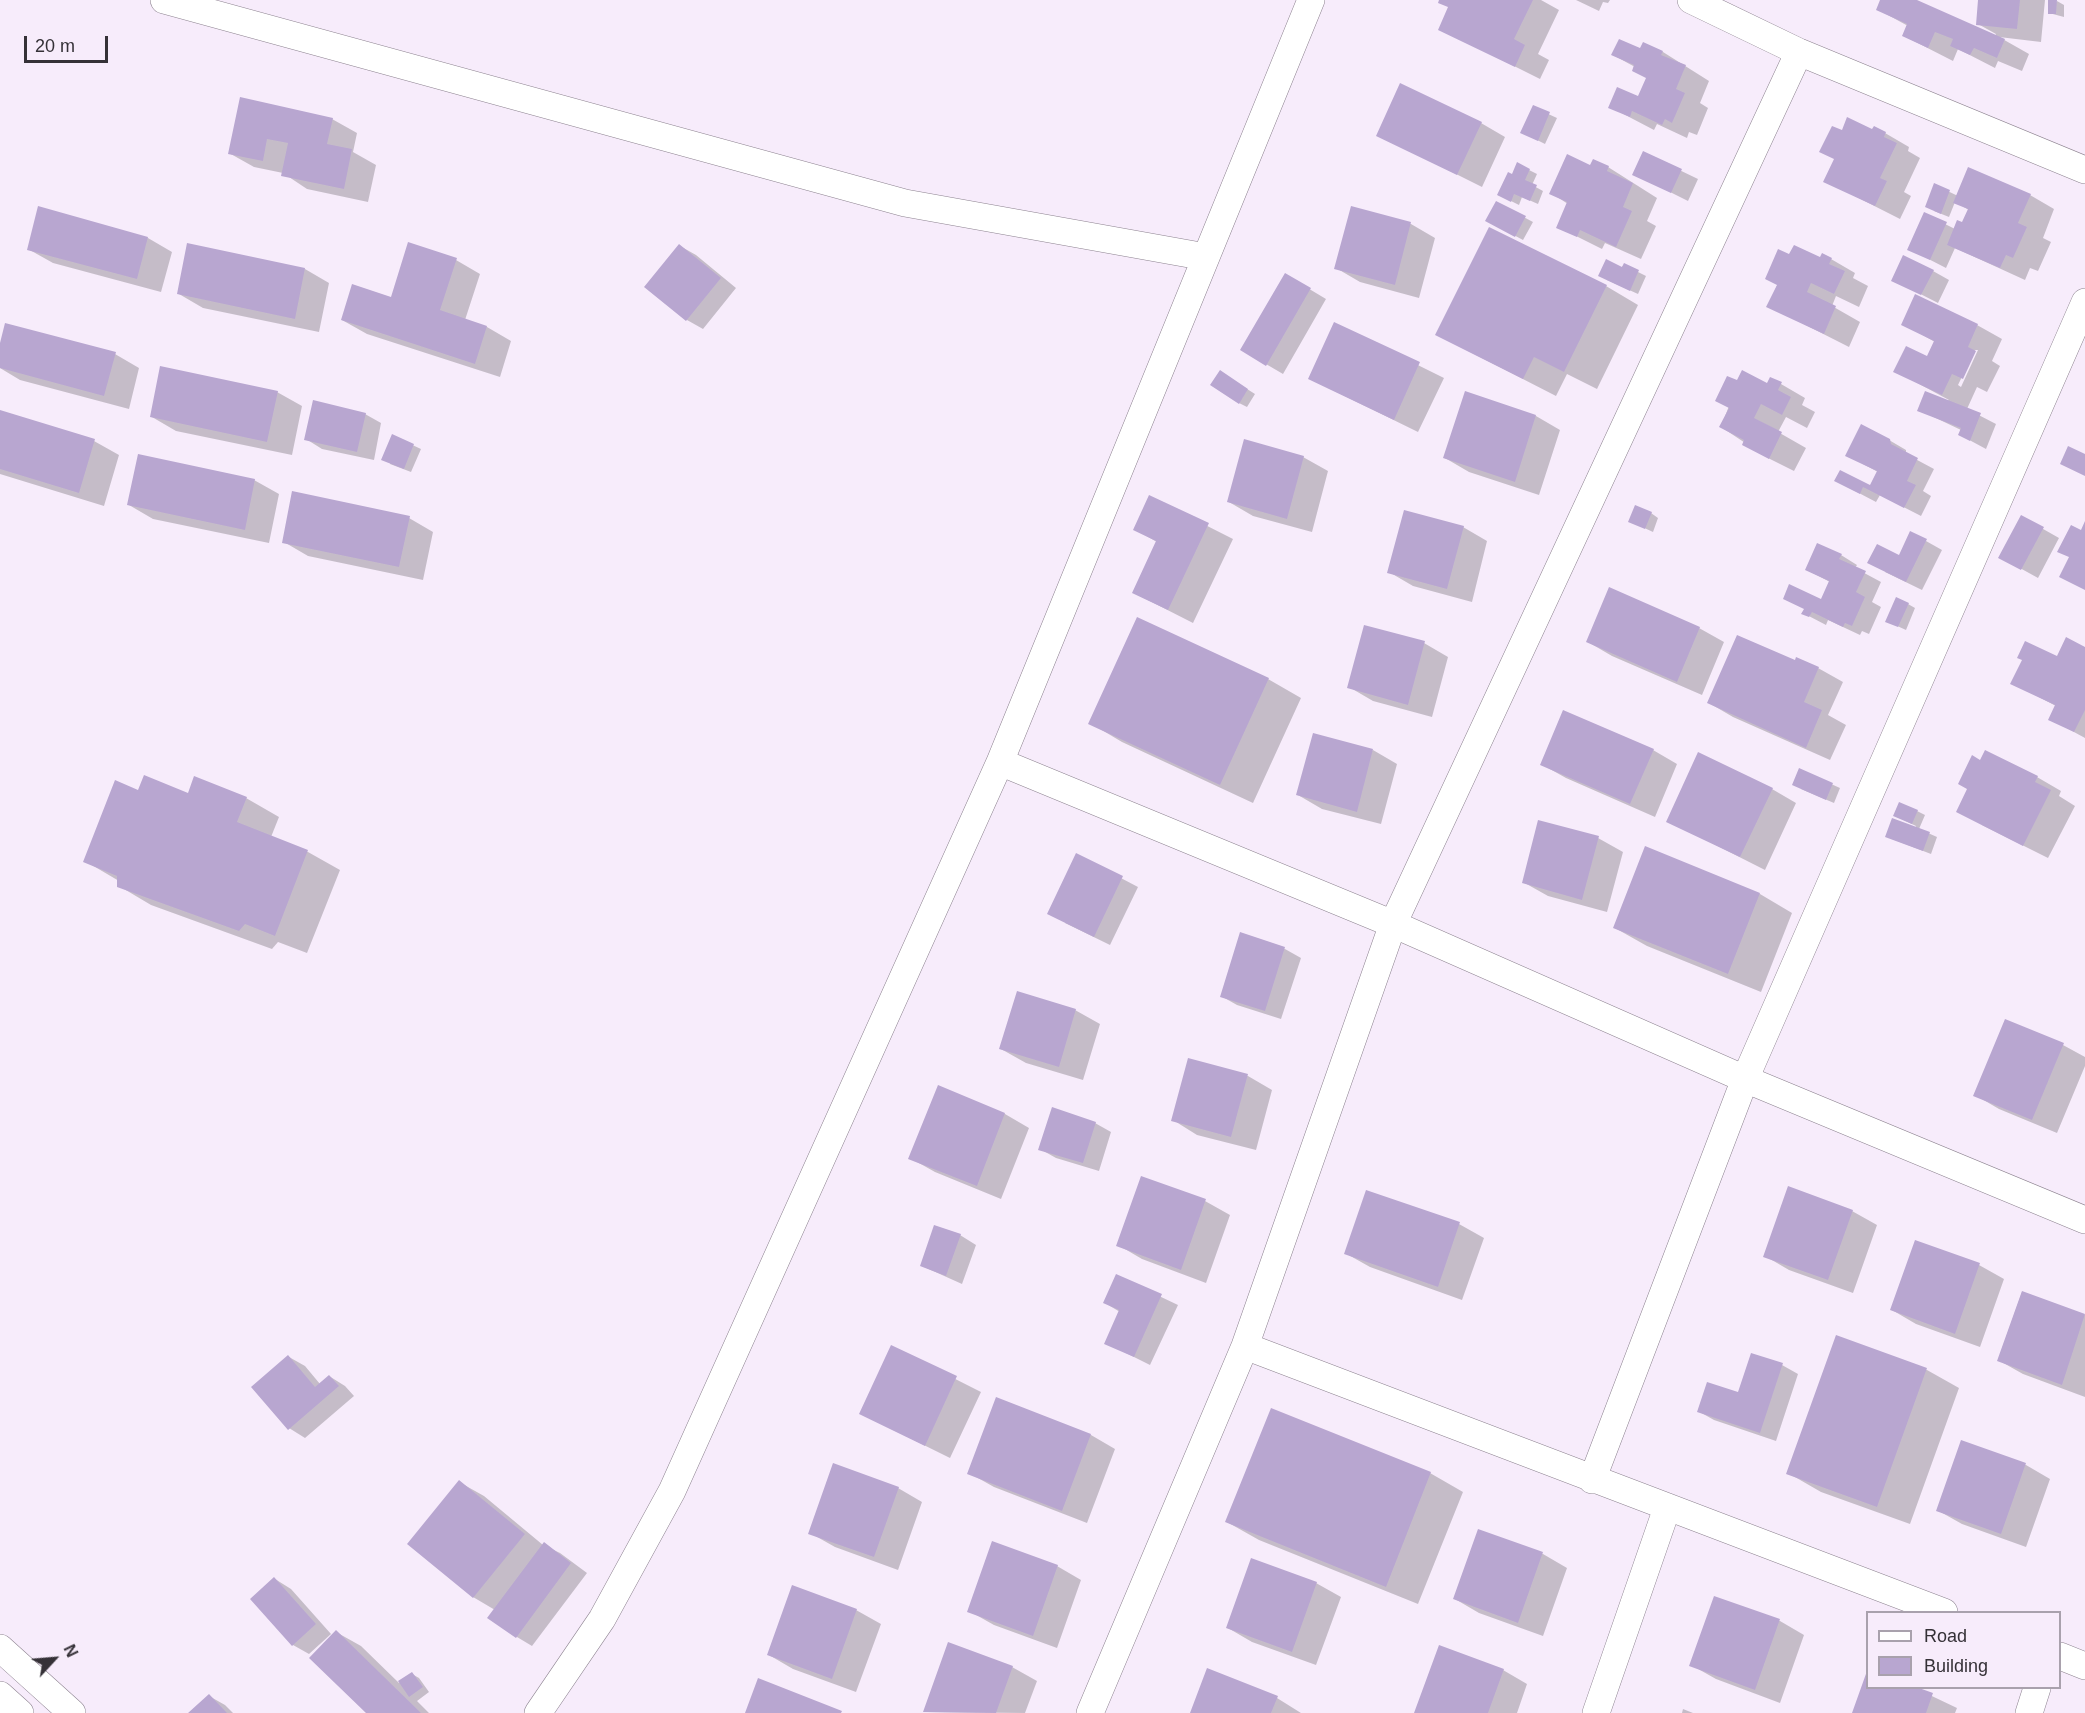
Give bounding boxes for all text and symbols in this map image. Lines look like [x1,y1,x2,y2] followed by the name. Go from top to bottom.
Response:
[27,24,111,62] scale bar
[35,36,75,56] text: 20 m
[1866,1611,2061,1689] legend
[1924,1626,1967,1646] text: Road
[24,1629,84,1689] north arrow
[60,1642,81,1660] text: N
[1924,1656,1988,1676] text: Building

